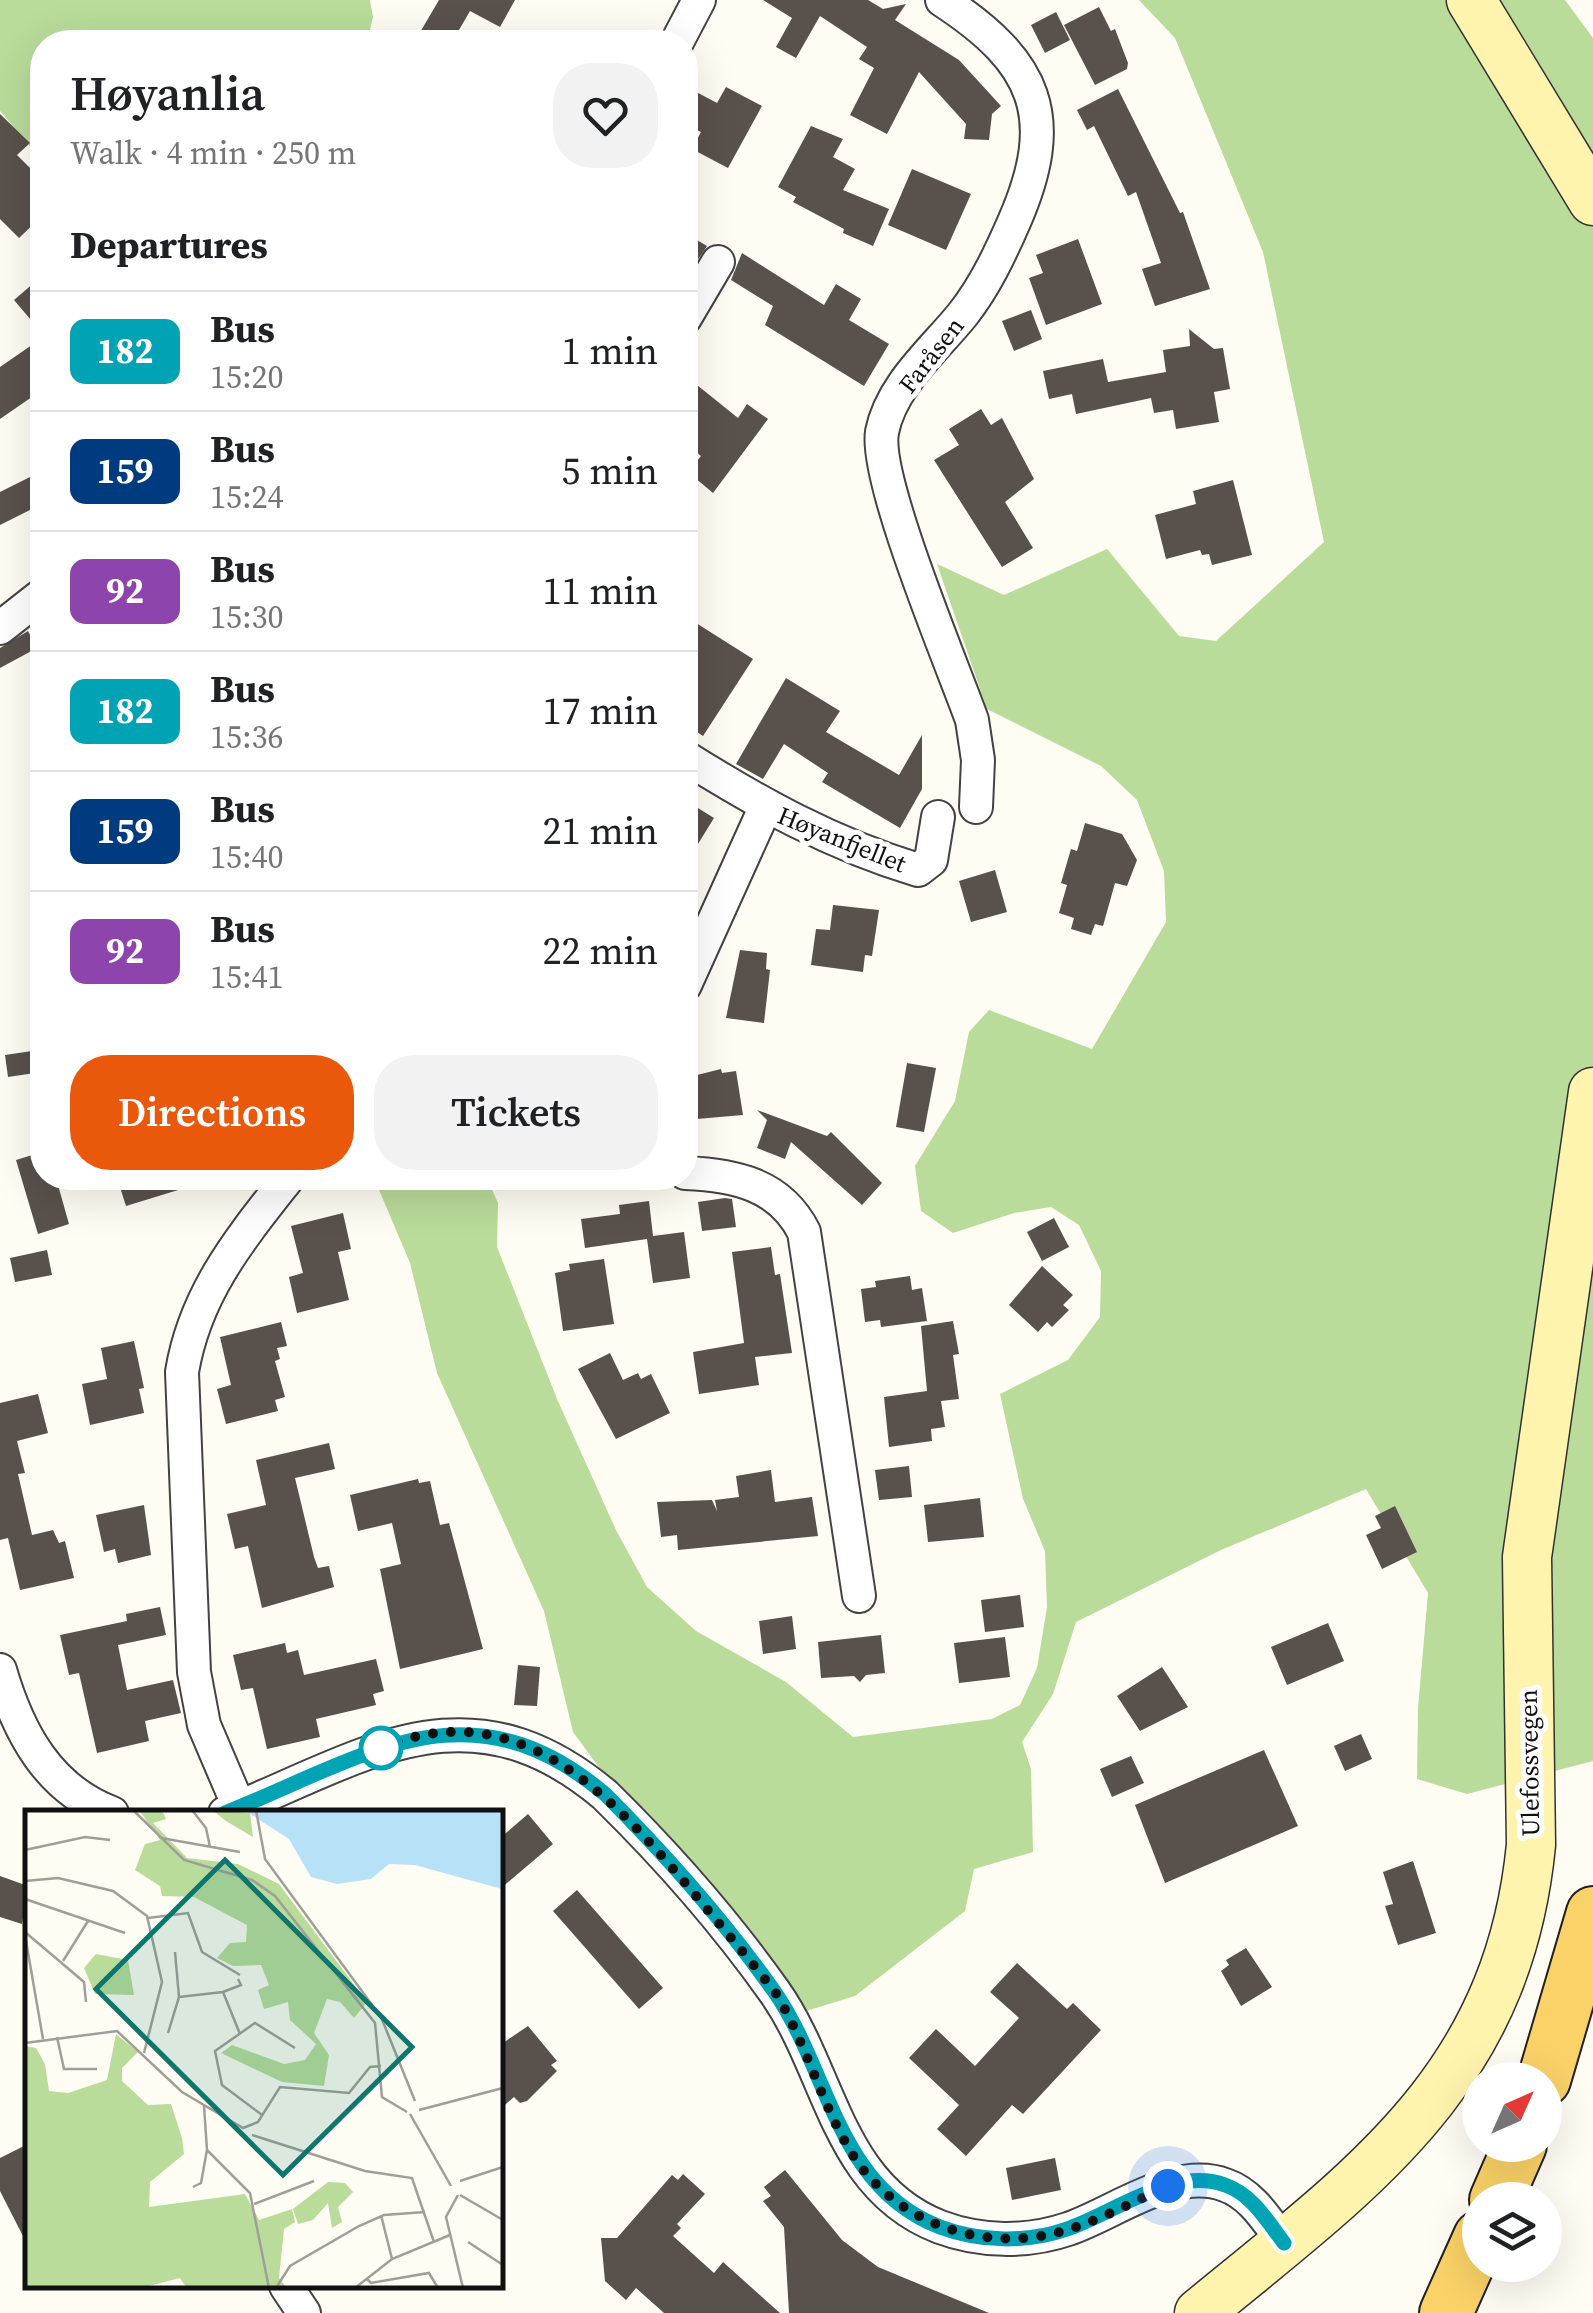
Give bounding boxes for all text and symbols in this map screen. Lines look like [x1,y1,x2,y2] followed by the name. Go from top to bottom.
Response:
[70,60,265,126] text: Høyanlia
[553,63,658,168] button: heart
[70,131,356,175] text: Walk · 4 min · 250 m
[70,219,268,271] text: Departures
[210,303,275,355] text: Bus
[891,310,971,400] street label: Faråsen
[562,325,658,377] text: 1 min
[97,327,153,375] text: 182
[210,355,284,399] text: 15:20
[210,423,275,475] text: Bus
[562,445,658,497] text: 5 min
[97,447,153,495] text: 159
[210,475,284,519] text: 15:24
[210,543,275,595] text: Bus
[543,565,658,617] text: 11 min
[106,567,144,615] text: 92
[210,595,284,639] text: 15:30
[210,663,275,715] text: Bus
[543,685,658,737] text: 17 min
[97,687,153,735] text: 182
[210,715,284,759] text: 15:36
[210,783,275,835] text: Bus
[773,798,912,881] street label: Høyanfjellet
[543,805,658,857] text: 21 min
[97,807,153,855] text: 159
[210,835,284,879] text: 15:40
[210,903,275,955] text: Bus
[543,925,658,977] text: 22 min
[106,927,144,975] text: 92
[210,955,284,999] text: 15:41
[70,1055,354,1170] button: Directions
[374,1055,658,1170] button: Tickets
[1511,1689,1547,1837] street label: Ulefossvegen
[360,1727,402,1769] unlabelled marker
[25,1810,502,2288] inset map
[1462,2062,1562,2162] north arrow
[1462,2062,1562,2282] map controls
[1143,2161,1193,2211] your location
[1462,2182,1562,2282] button: layers

